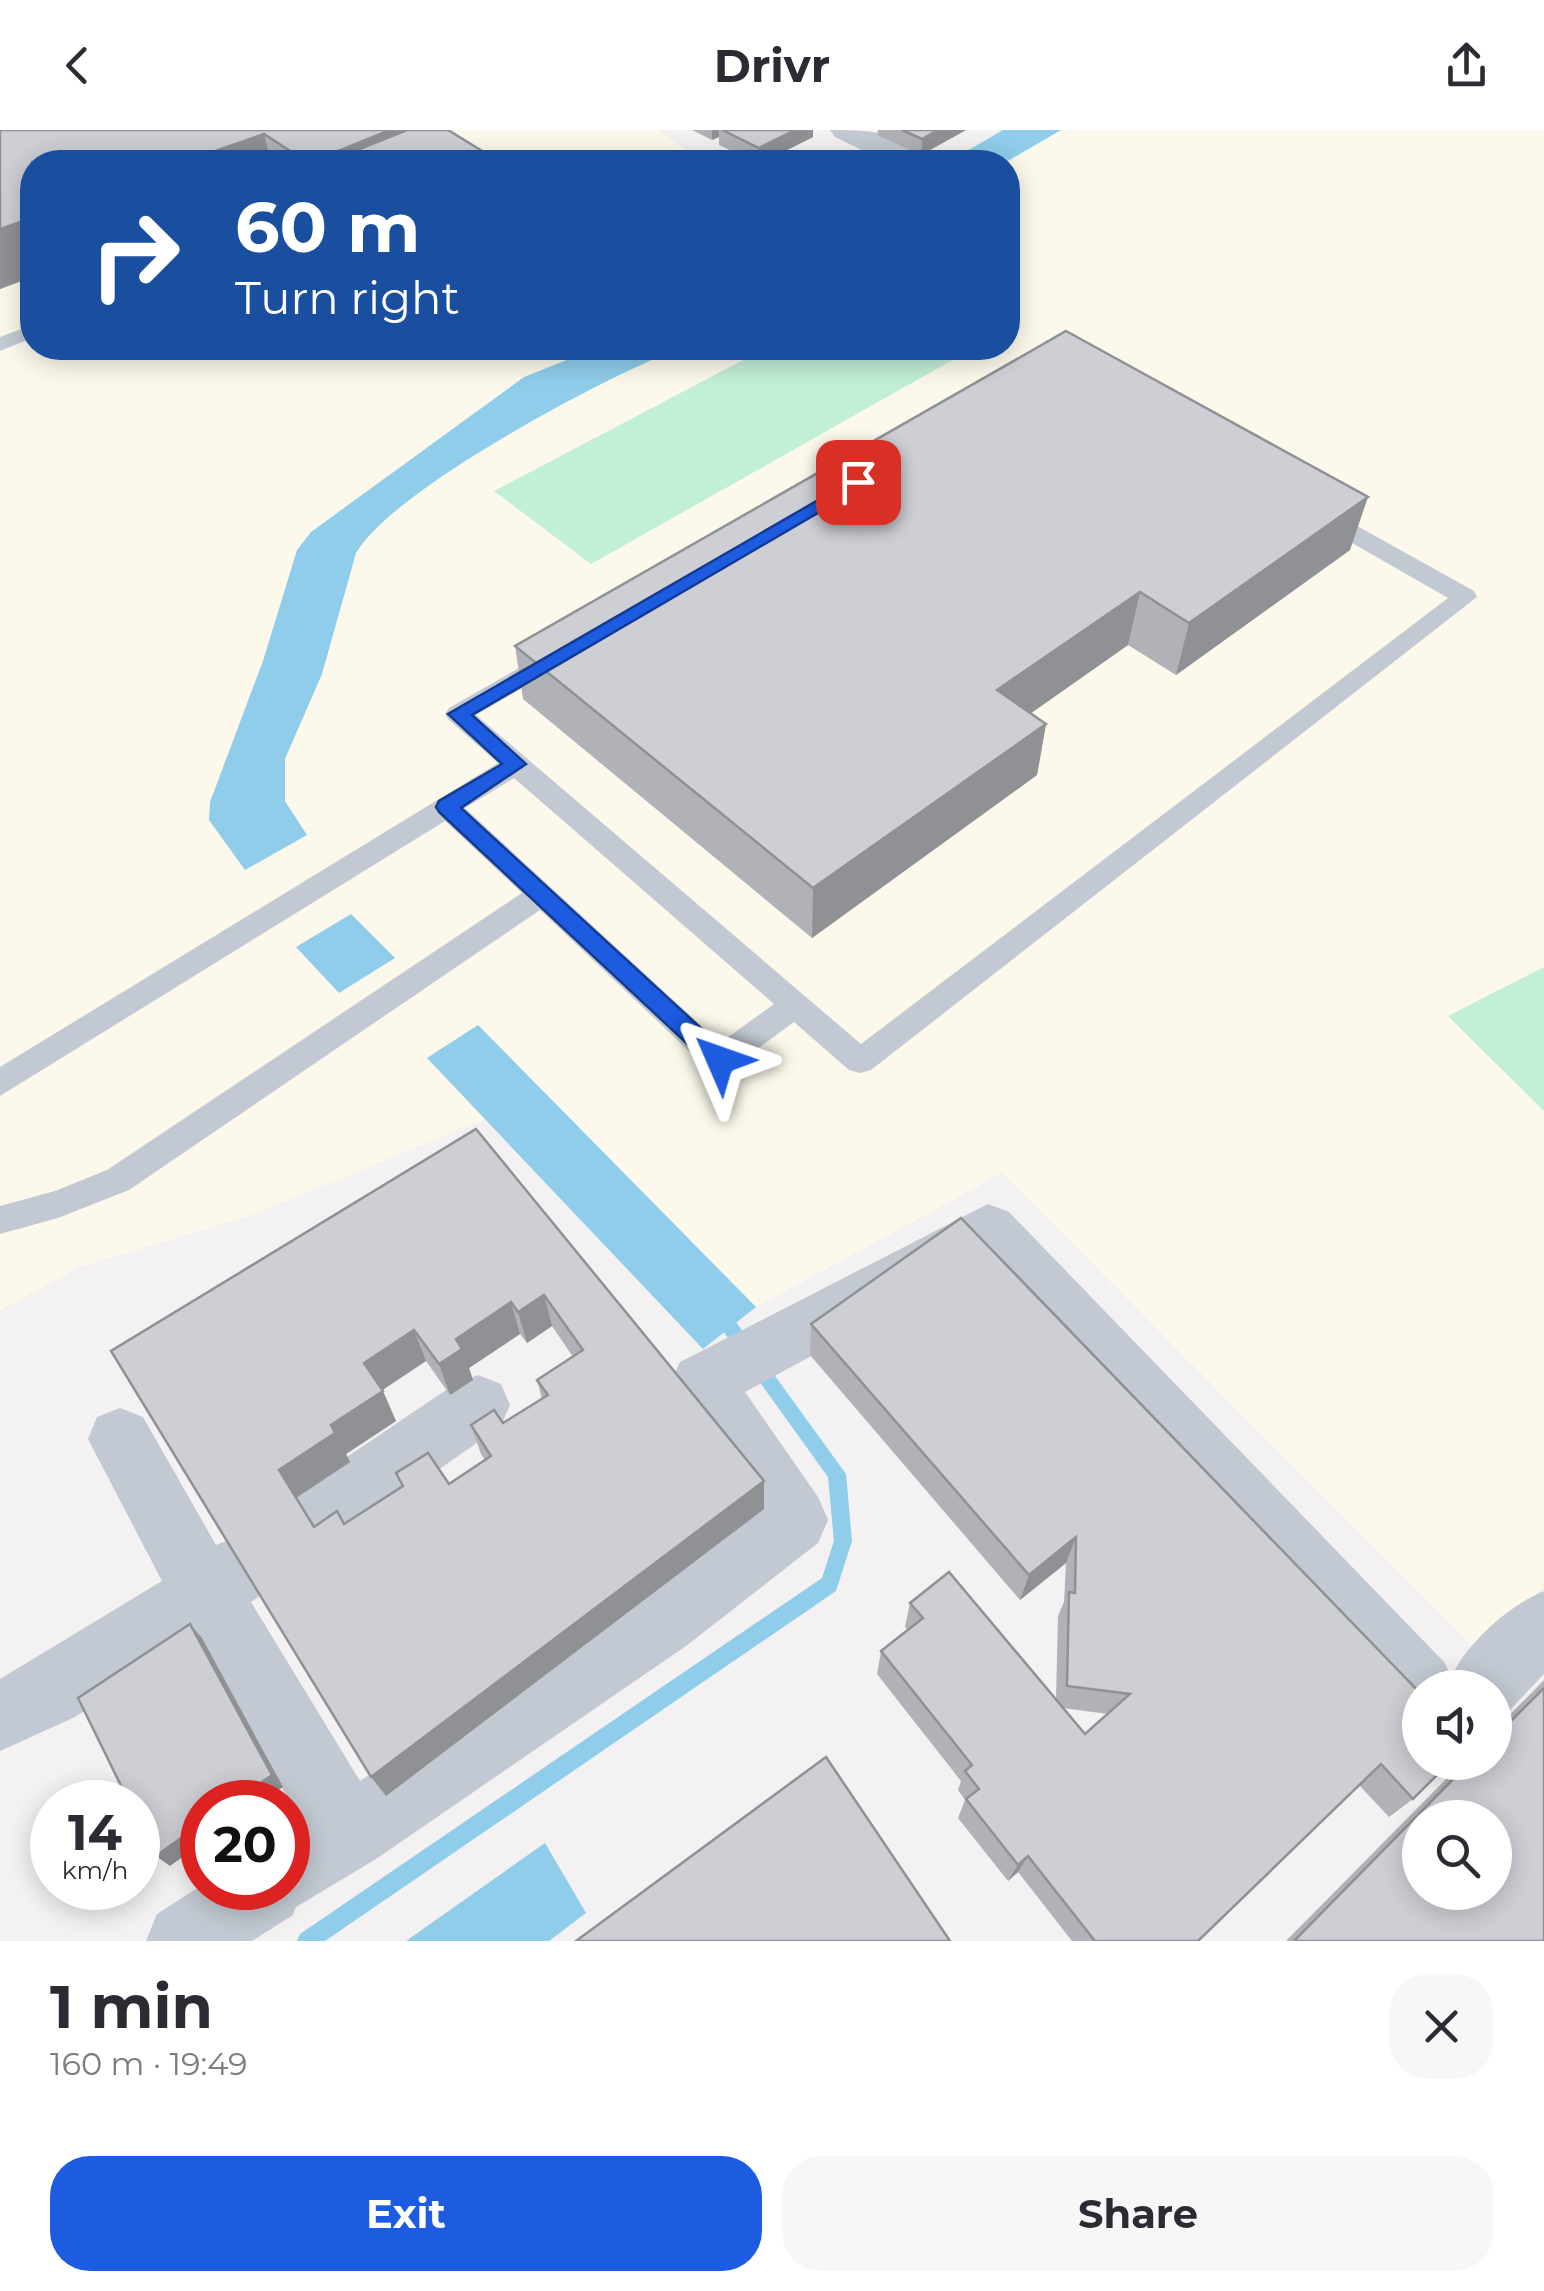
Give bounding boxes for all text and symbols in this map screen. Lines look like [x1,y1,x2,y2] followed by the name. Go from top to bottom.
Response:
[50,38,105,93] icon: back
[714,38,830,93] text: Drivr
[1439,38,1494,93] icon: share
[235,184,420,270] text: 60 m
[70,190,200,320] icon: right
[235,270,460,325] text: Turn right
[816,440,901,525] pin
[831,455,886,510] icon: arrive
[668,1008,772,1112] position arrow
[1402,1670,1512,1910] map controls
[1402,1670,1512,1780] button: sound
[180,1780,310,1910] speed limit sign: 20
[1402,1800,1512,1910] button: search
[68,1802,122,1863] text: 14
[62,1855,128,1885] text: km/h
[50,1970,213,2043] text: 1 min
[1389,1974,1494,2079] button: close
[50,2044,248,2083] text: 160 m · 19:49
[50,2156,762,2271] button: Exit
[782,2156,1494,2271] button: Share

